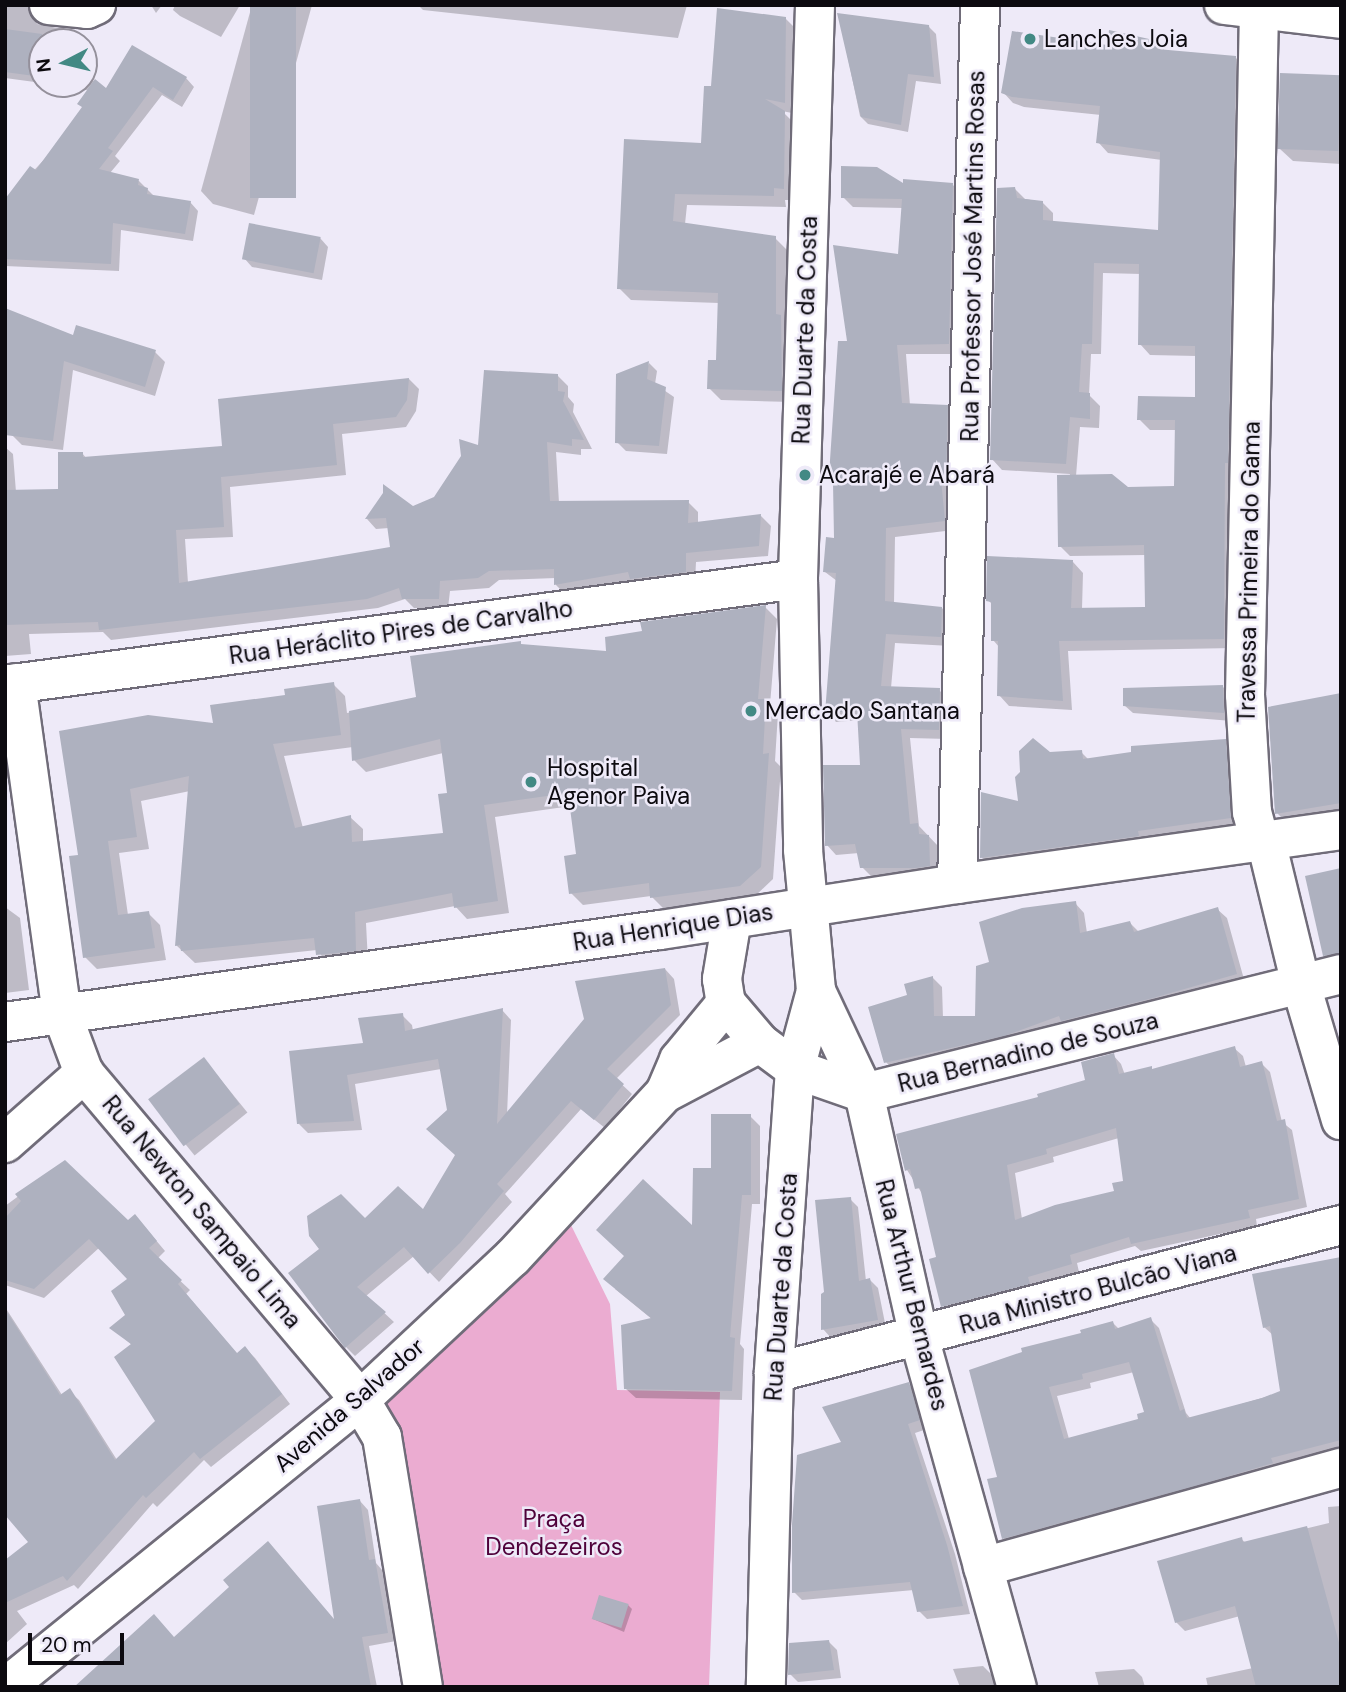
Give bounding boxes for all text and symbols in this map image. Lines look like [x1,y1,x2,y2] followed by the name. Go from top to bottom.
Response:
[1044,25,1188,53] place label: Lanches Joia
[28,28,98,98] north arrow
[1022,31,1038,47] marker: Lanches Joia
[30,57,57,74] text: N
[955,70,991,442] street label: Rua Professor José Martins Rosas
[787,215,823,445] street label: Rua Duarte da Costa
[1232,421,1266,723] street label: Travessa Primeira do Gama
[819,461,995,489] place label: Acarajé e Abará
[797,467,813,483] marker: Acarajé e Abará
[227,594,575,670] street label: Rua Heráclito Pires de Carvalho
[765,697,960,725] place label: Mercado Santana
[743,703,759,719] marker: Mercado Santana
[547,754,690,810] place label: Hospital Agenor Paiva
[521,772,541,792] marker: Hospital Agenor Paiva
[571,897,775,957] street label: Rua Henrique Dias
[895,1006,1161,1098] street label: Rua Bernadino de Souza
[96,1090,308,1334] street label: Rua Newton Sampaio Lima
[759,1172,803,1402] street label: Rua Duarte da Costa
[869,1176,955,1414] street label: Rua Arthur Bernardes
[956,1238,1240,1340] street label: Rua Ministro Bulcão Viana
[268,1332,430,1478] street label: Avenida Salvador
[485,1505,623,1561] park label: Praça Dendezeiros
[32,1618,128,1662] scale bar
[41,1631,92,1659] text: 20 m

